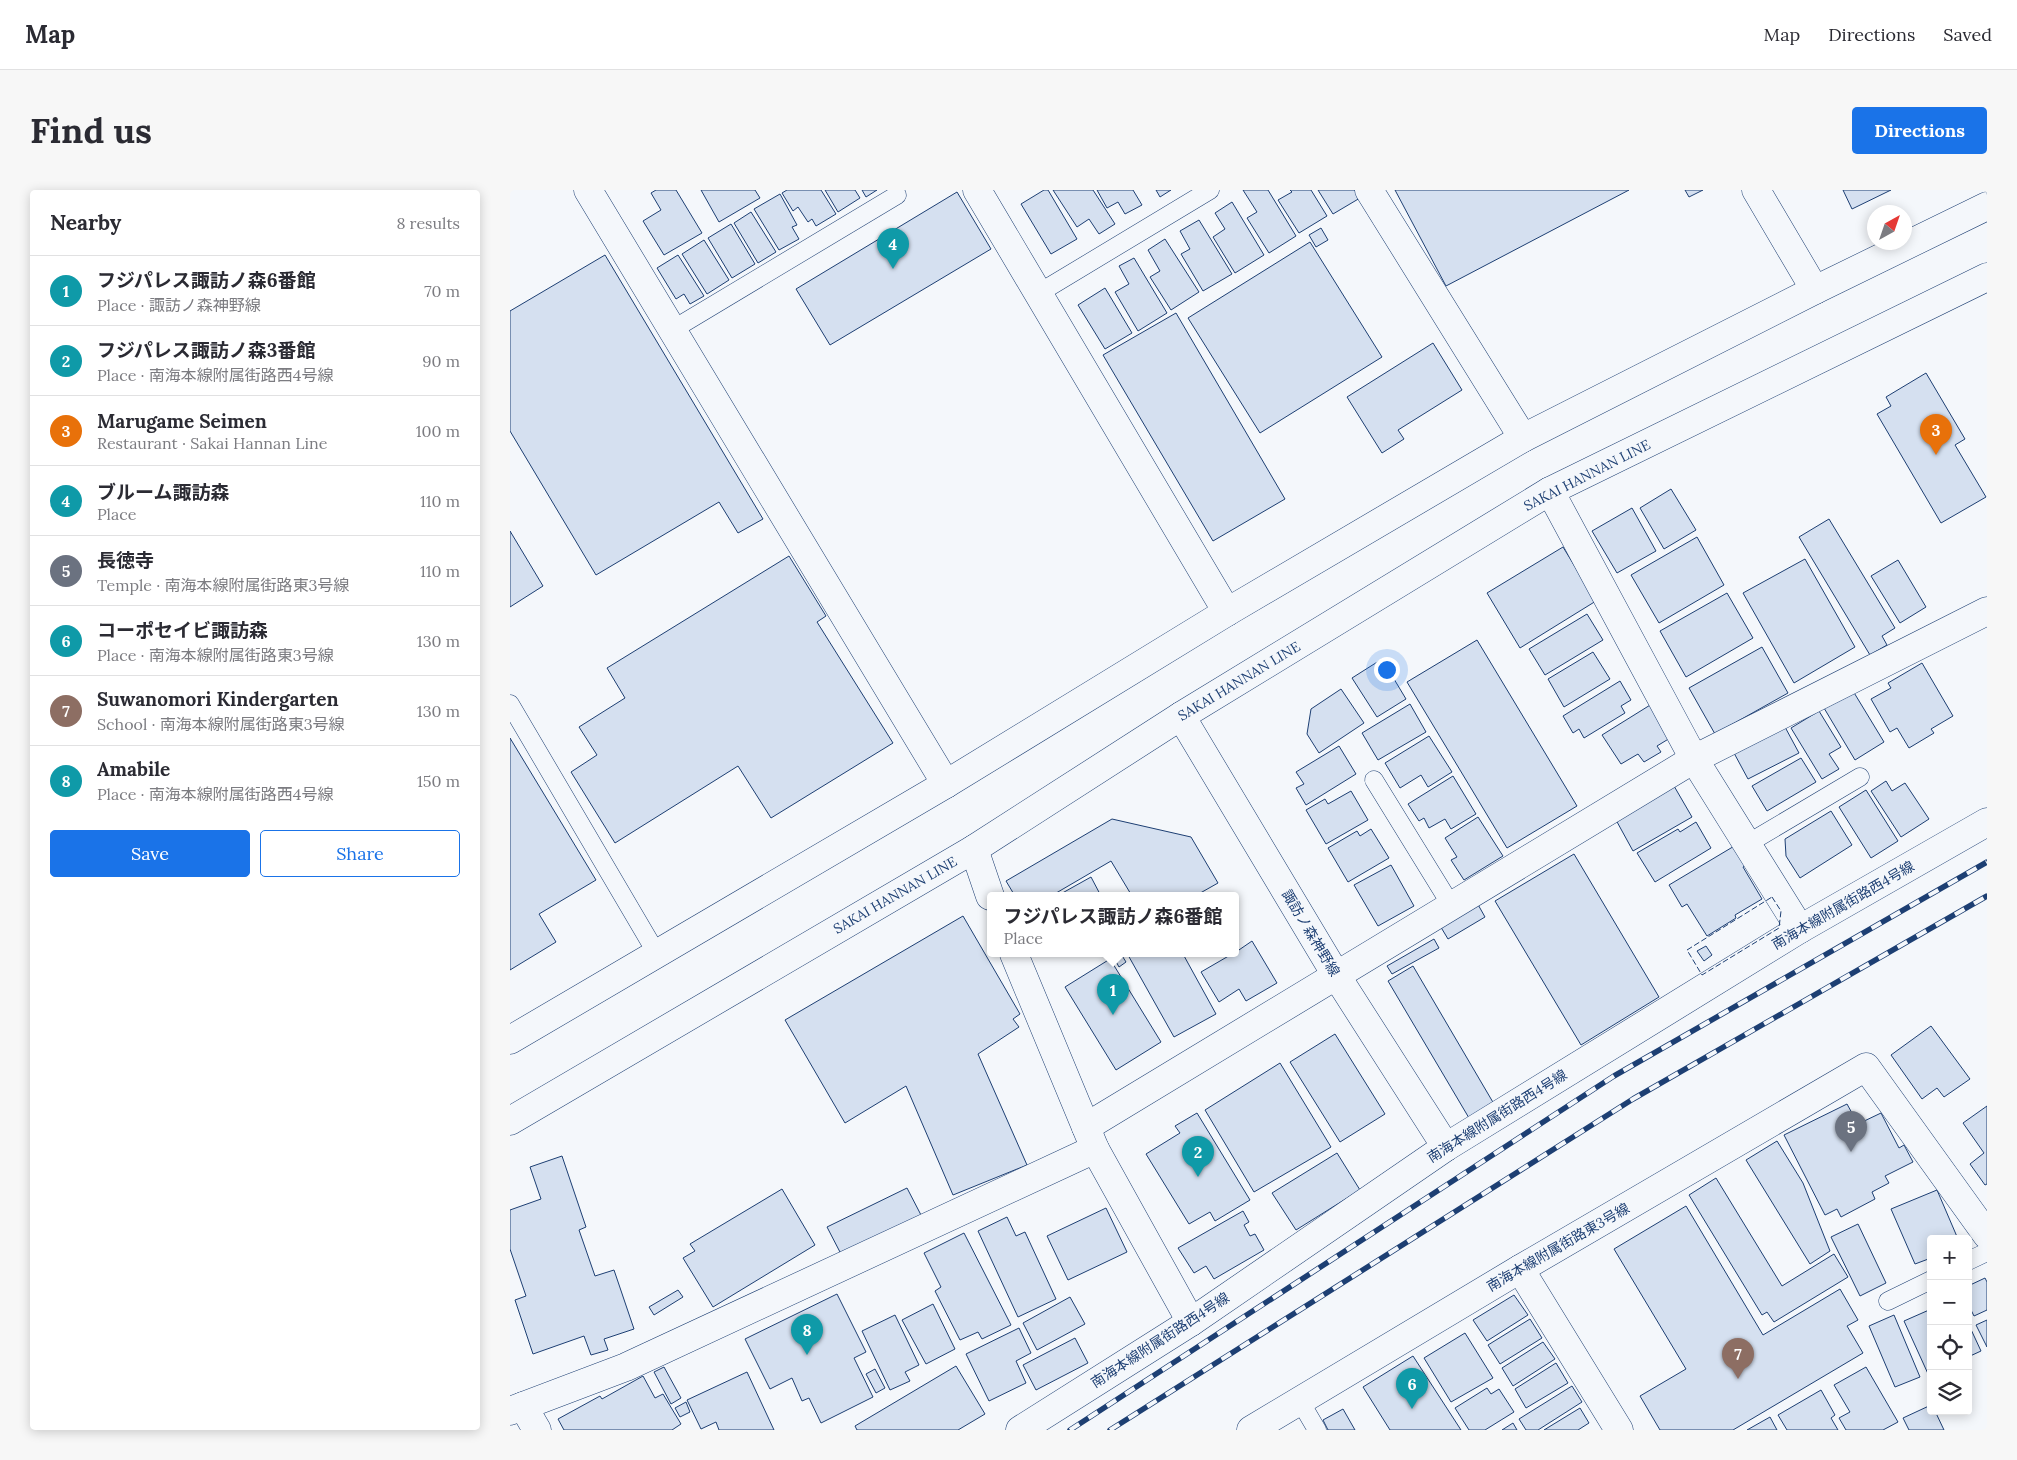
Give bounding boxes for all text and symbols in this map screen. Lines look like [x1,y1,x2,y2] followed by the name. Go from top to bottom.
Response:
[25,19,75,50] text: Map
[1764,23,1800,46] text: Map
[1828,23,1915,46] text: Directions
[1943,23,1992,46] text: Saved
[1852,107,1987,154] button: Directions
[30,108,152,153] text: Find us
[1867,205,1912,250] north arrow
[50,209,121,236] text: Nearby
[396,213,460,233] text: 8 results
[877,228,909,269] pin: 4
[97,268,316,292] text: フジパレス諏訪ノ森6番館
[63,281,69,301] text: 1
[424,281,460,301] text: 70 m
[97,295,261,315] text: Place · 諏訪ノ森神野線
[97,338,316,362] text: フジパレス諏訪ノ森3番館
[62,351,70,371] text: 2
[422,351,460,371] text: 90 m
[97,365,333,385] text: Place · 南海本線附属街路西4号線
[97,409,267,433] text: Marugame Seimen
[1920,414,1952,455] pin: 3
[62,421,70,441] text: 3
[416,421,460,441] text: 100 m
[97,433,327,453] text: Restaurant · Sakai Hannan Line
[1521,435,1654,515] street label: SAKAI HANNAN LINE
[97,480,229,504] text: ブルーム諏訪森
[62,491,70,511] text: 4
[420,491,460,511] text: 110 m
[97,504,136,524] text: Place
[97,548,154,572] text: 長徳寺
[62,561,70,581] text: 5
[420,561,460,581] text: 110 m
[97,575,349,595] text: Temple · 南海本線附属街路東3号線
[97,618,268,642] text: コーポセイビ諏訪森
[61,631,71,651] text: 6
[417,631,460,651] text: 130 m
[1174,637,1304,725] street label: SAKAI HANNAN LINE
[97,645,334,665] text: Place · 南海本線附属街路東3号線
[1374,657,1400,683] your location
[97,687,339,711] text: Suwanomori Kindergarten
[62,701,70,721] text: 7
[417,701,460,721] text: 130 m
[97,714,345,734] text: School · 南海本線附属街路東3号線
[97,757,170,781] text: Amabile
[61,771,71,791] text: 8
[417,771,460,791] text: 150 m
[97,784,333,804] text: Place · 南海本線附属街路西4号線
[50,830,250,877] button: Save
[260,830,460,877] button: Share
[830,852,960,938] street label: SAKAI HANNAN LINE
[1769,857,1917,953] street label: 南海本線附属街路西4号線
[1278,886,1344,980] street label: 諏訪ノ森神野線
[987,892,1239,957] popup
[1004,904,1222,928] text: フジパレス諏訪ノ森6番館
[1004,928,1043,948] text: Place
[1097,974,1129,1015] pin: 1
[1424,1066,1570,1166] street label: 南海本線附属街路西4号線
[1835,1111,1867,1152] pin: 5
[1182,1136,1214,1177] pin: 2
[1483,1199,1633,1295] street label: 南海本線附属街路東3号線
[1927,1235,1972,1415] map controls
[1927,1235,1972,1280] button: +
[1927,1280,1972,1325] button: −
[1087,1288,1233,1392] street label: 南海本線附属街路西4号線
[791,1314,823,1355] pin: 8
[1927,1325,1972,1370] button: locate
[1722,1338,1754,1379] pin: 7
[1396,1368,1428,1409] pin: 6
[1927,1370,1972,1415] button: layers

